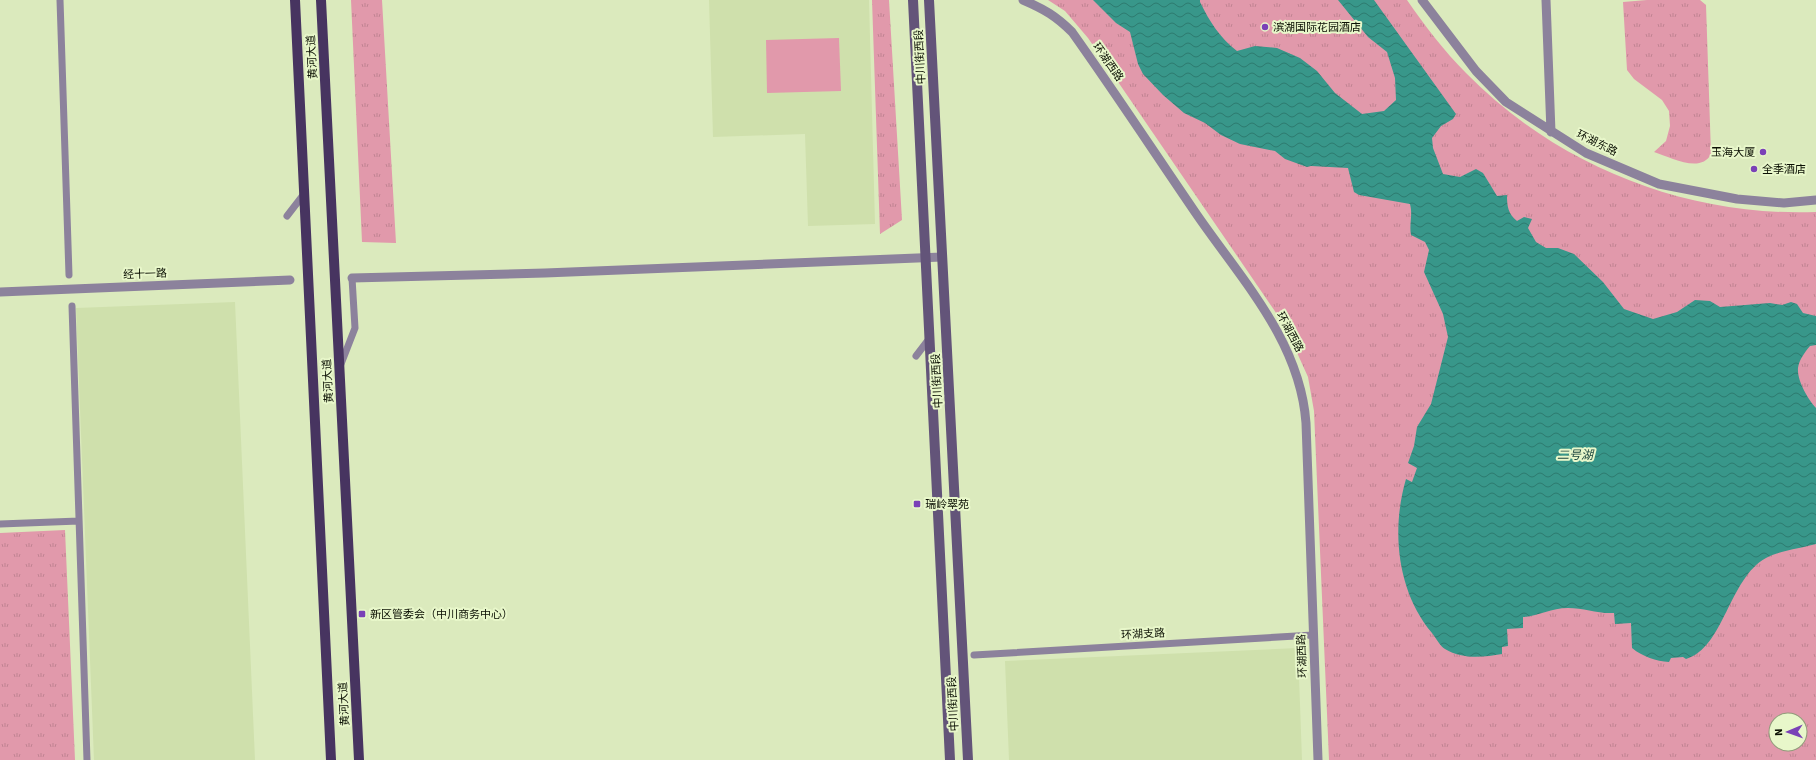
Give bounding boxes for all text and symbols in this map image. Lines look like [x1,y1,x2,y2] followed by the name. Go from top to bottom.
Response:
[1273,20,1361,35] place label: 滨湖国际花园酒店
[1260,22,1270,32] marker: 滨湖国际花园酒店
[911,29,929,85] street label: 中川街西段
[303,35,321,79] street label: 黄河大道
[1089,40,1127,84] street label: 环湖西路
[1574,127,1620,159] street label: 环湖东路
[1711,145,1755,160] place label: 玉海大厦
[1758,147,1768,157] marker: 玉海大厦
[1762,162,1806,177] place label: 全季酒店
[1749,164,1759,174] marker: 全季酒店
[123,266,167,282] street label: 经十一路
[1273,309,1307,355] street label: 环湖西路
[928,353,946,409] street label: 中川街西段
[319,359,337,403] street label: 黄河大道
[1557,447,1595,464] water label: 二号湖
[925,497,969,512] place label: 瑞岭翠苑
[912,499,922,509] marker: 瑞岭翠苑
[370,607,513,622] place label: 新区管委会（中川商务中心）
[357,609,367,619] marker: 新区管委会（中川商务中心）
[1121,625,1165,643] street label: 环湖支路
[1294,634,1310,678] street label: 环湖西路
[944,676,962,732] street label: 中川街西段
[335,682,353,726] street label: 黄河大道
[1768,712,1808,752] north arrow
[1771,728,1786,736] text: N

